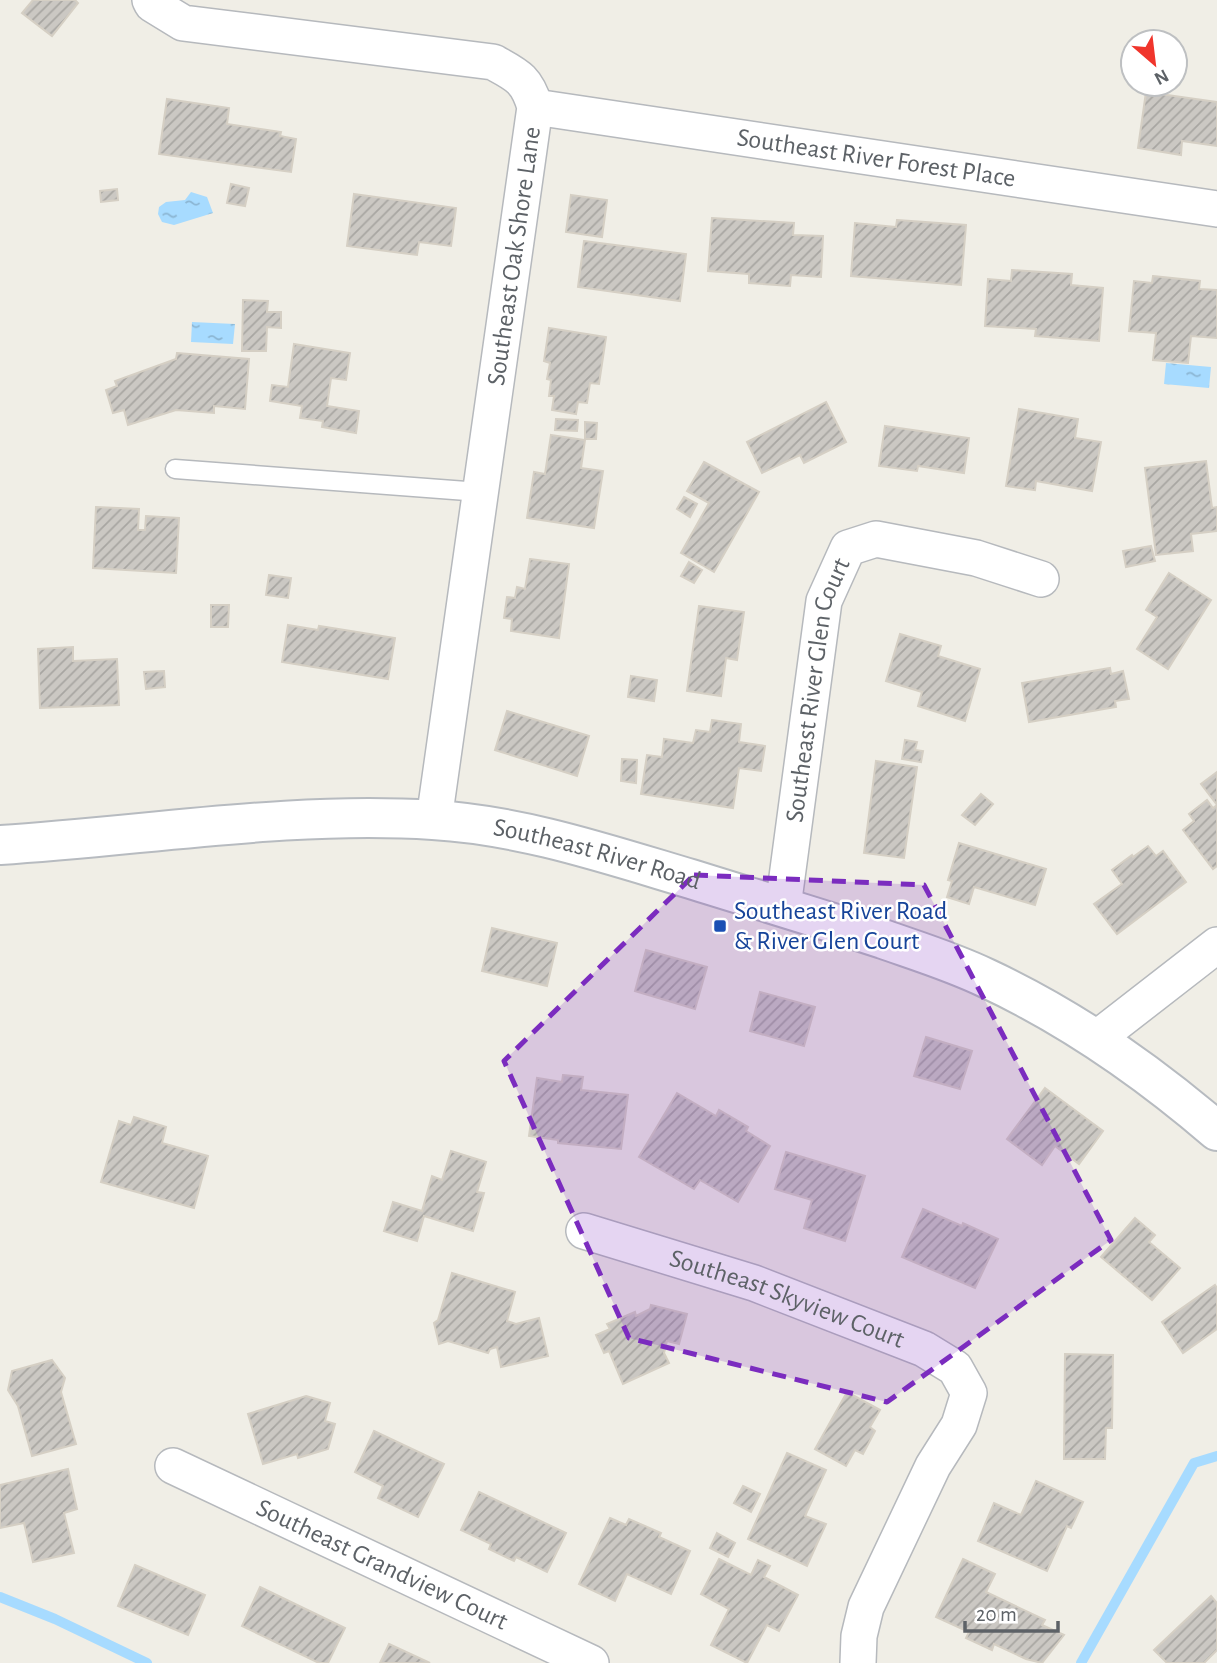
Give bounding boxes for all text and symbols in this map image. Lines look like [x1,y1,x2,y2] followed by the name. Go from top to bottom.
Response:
[1119,28,1189,98] north arrow
[1151,65,1172,88] text: N
[735,124,1017,192] street label: Southeast River Forest Place
[483,125,545,387] street label: Southeast Oak Shore Lane
[781,554,855,824] street label: Southeast River Glen Court
[491,814,704,894] street label: Southeast River Road
[734,898,948,954] place label: Southeast River Road & River Glen Court
[712,918,728,934] marker: Southeast River Road & River Glen Court
[667,1245,908,1353] street label: Southeast Skyview Court
[252,1494,512,1635] street label: Southeast Grandview Court
[965,1590,1058,1634] scale bar
[976,1604,1017,1625] text: 20 m

